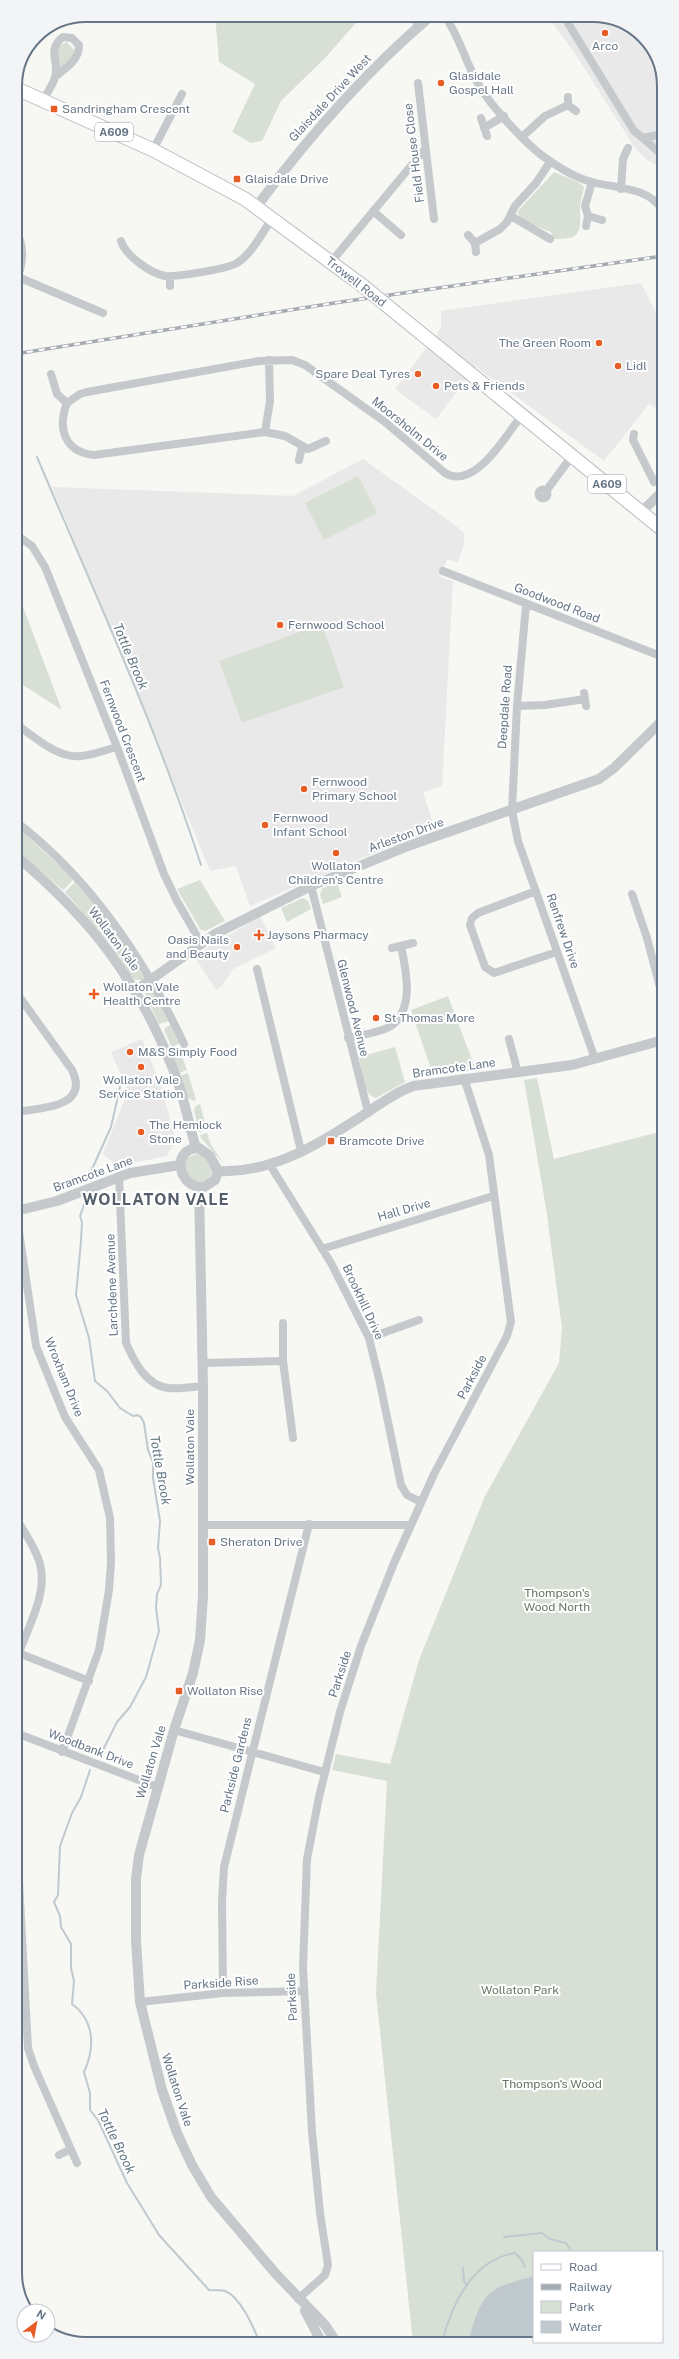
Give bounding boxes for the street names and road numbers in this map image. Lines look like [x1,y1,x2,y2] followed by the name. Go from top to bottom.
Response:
[286,51,374,145] street label: Glaisdale Drive West
[401,102,427,204] street label: Field House Close
[95,123,133,141] road number: A609
[323,254,389,310] street label: Trowell Road
[369,394,451,464] street label: Moorsholm Drive
[588,475,626,493] road number: A609
[512,580,602,626] street label: Goodwood Road
[495,664,515,750] street label: Deepdale Road
[97,678,149,784] street label: Fernwood Crescent
[366,815,446,855] street label: Arleston Drive
[544,892,582,971] street label: Renfrew Drive
[85,904,143,974] street label: Wollaton Vale
[334,958,372,1058] street label: Glenwood Avenue
[412,1055,497,1081] street label: Bramcote Lane
[51,1153,135,1195] street label: Bramcote Lane
[376,1196,432,1224] street label: Hall Drive
[103,1233,121,1337] street label: Larchdene Avenue
[339,1262,387,1342] street label: Brookhill Drive
[42,1335,86,1419] street label: Wroxham Drive
[454,1352,490,1402] street label: Parkside
[183,1409,197,1485] street label: Wollaton Vale
[326,1649,354,1699] street label: Parkside
[217,1716,255,1814] street label: Parkside Gardens
[133,1723,169,1801] street label: Wollaton Vale
[46,1726,136,1772] street label: Woodbank Drive
[284,1972,300,2022] street label: Parkside
[183,1973,259,1993] street label: Parkside Rise
[159,2052,196,2129] street label: Wollaton Vale

